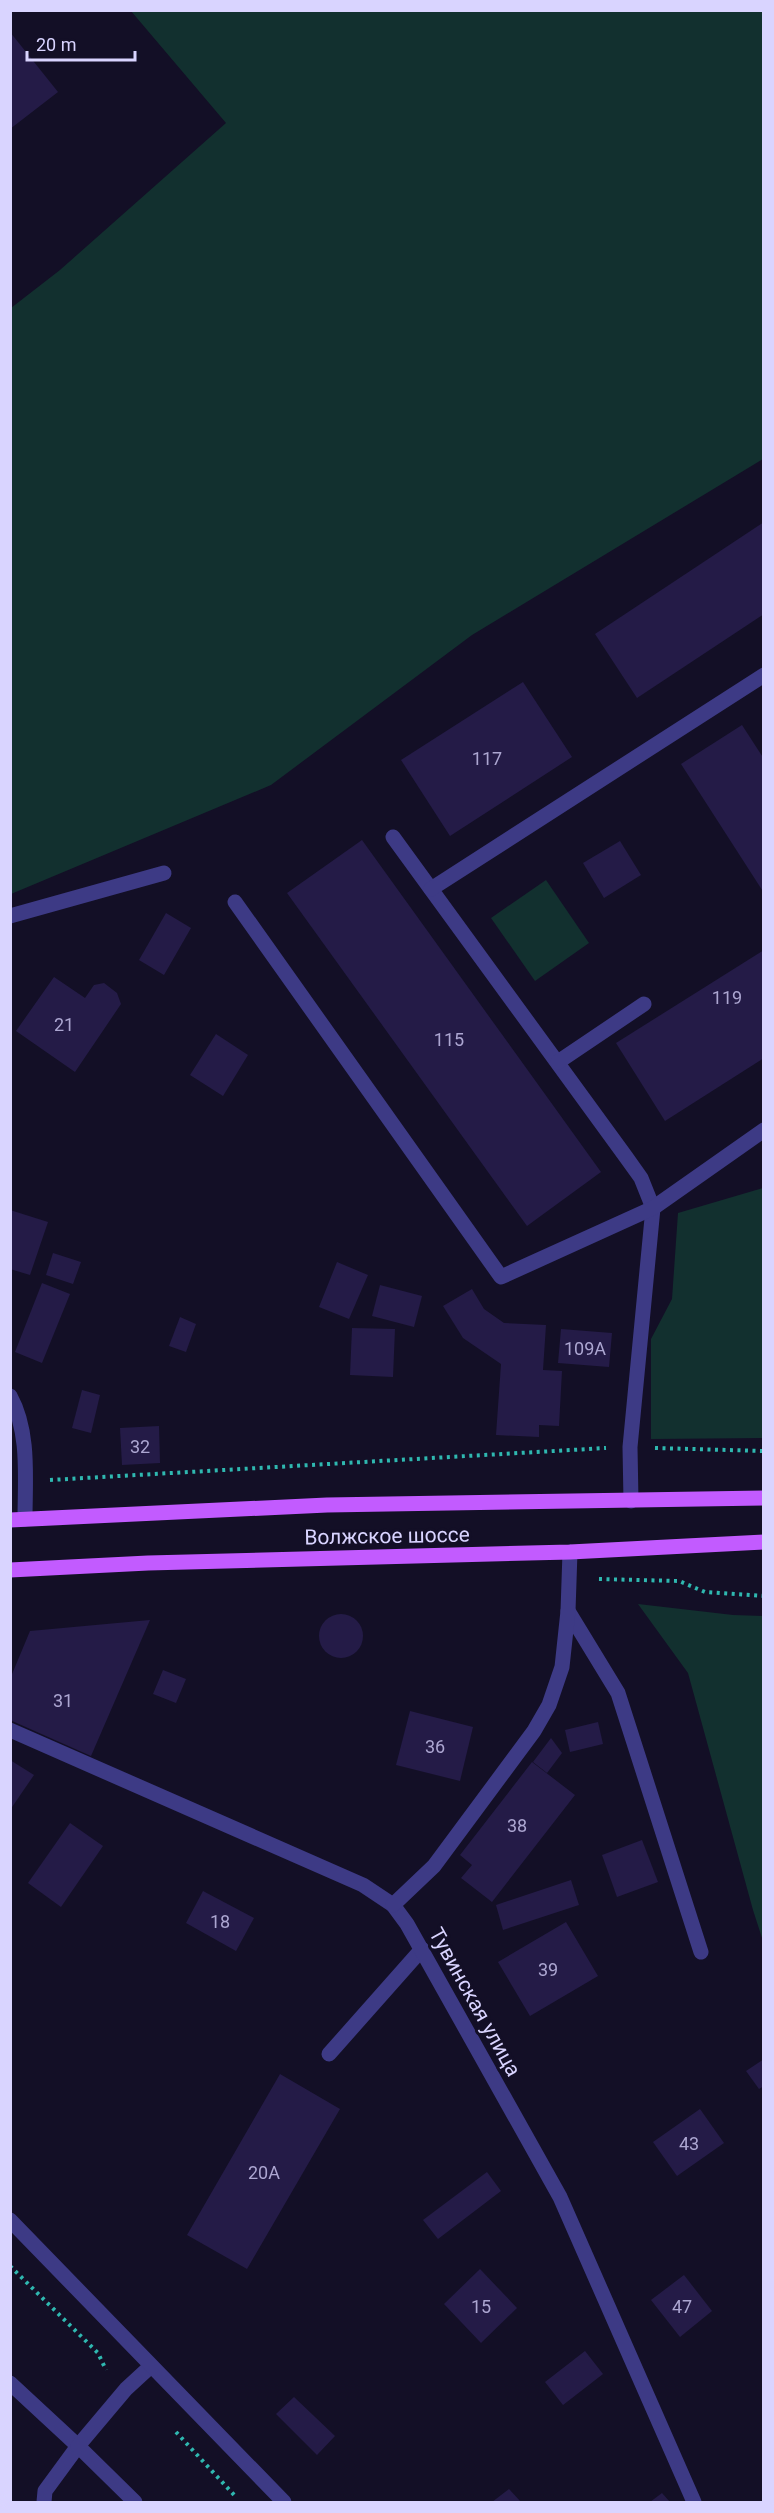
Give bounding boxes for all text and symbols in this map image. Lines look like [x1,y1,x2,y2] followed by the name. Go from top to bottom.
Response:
[27,24,135,62] scale bar
[36,34,76,55] text: 20 m
[472,748,502,769] house number: 117
[712,987,742,1008] house number: 119
[54,1014,74,1035] house number: 21
[434,1029,464,1050] house number: 115
[564,1338,606,1359] house number: 109А
[130,1436,150,1457] house number: 32
[304,1523,470,1549] street label: Волжское шоссе
[53,1690,73,1711] house number: 31
[425,1736,445,1757] house number: 36
[507,1815,527,1836] house number: 38
[210,1911,230,1932] house number: 18
[424,1924,526,2080] street label: Тувинская улица
[538,1959,558,1980] house number: 39
[679,2133,699,2154] house number: 43
[248,2162,280,2183] house number: 20А
[471,2296,491,2317] house number: 15
[672,2296,692,2317] house number: 47

